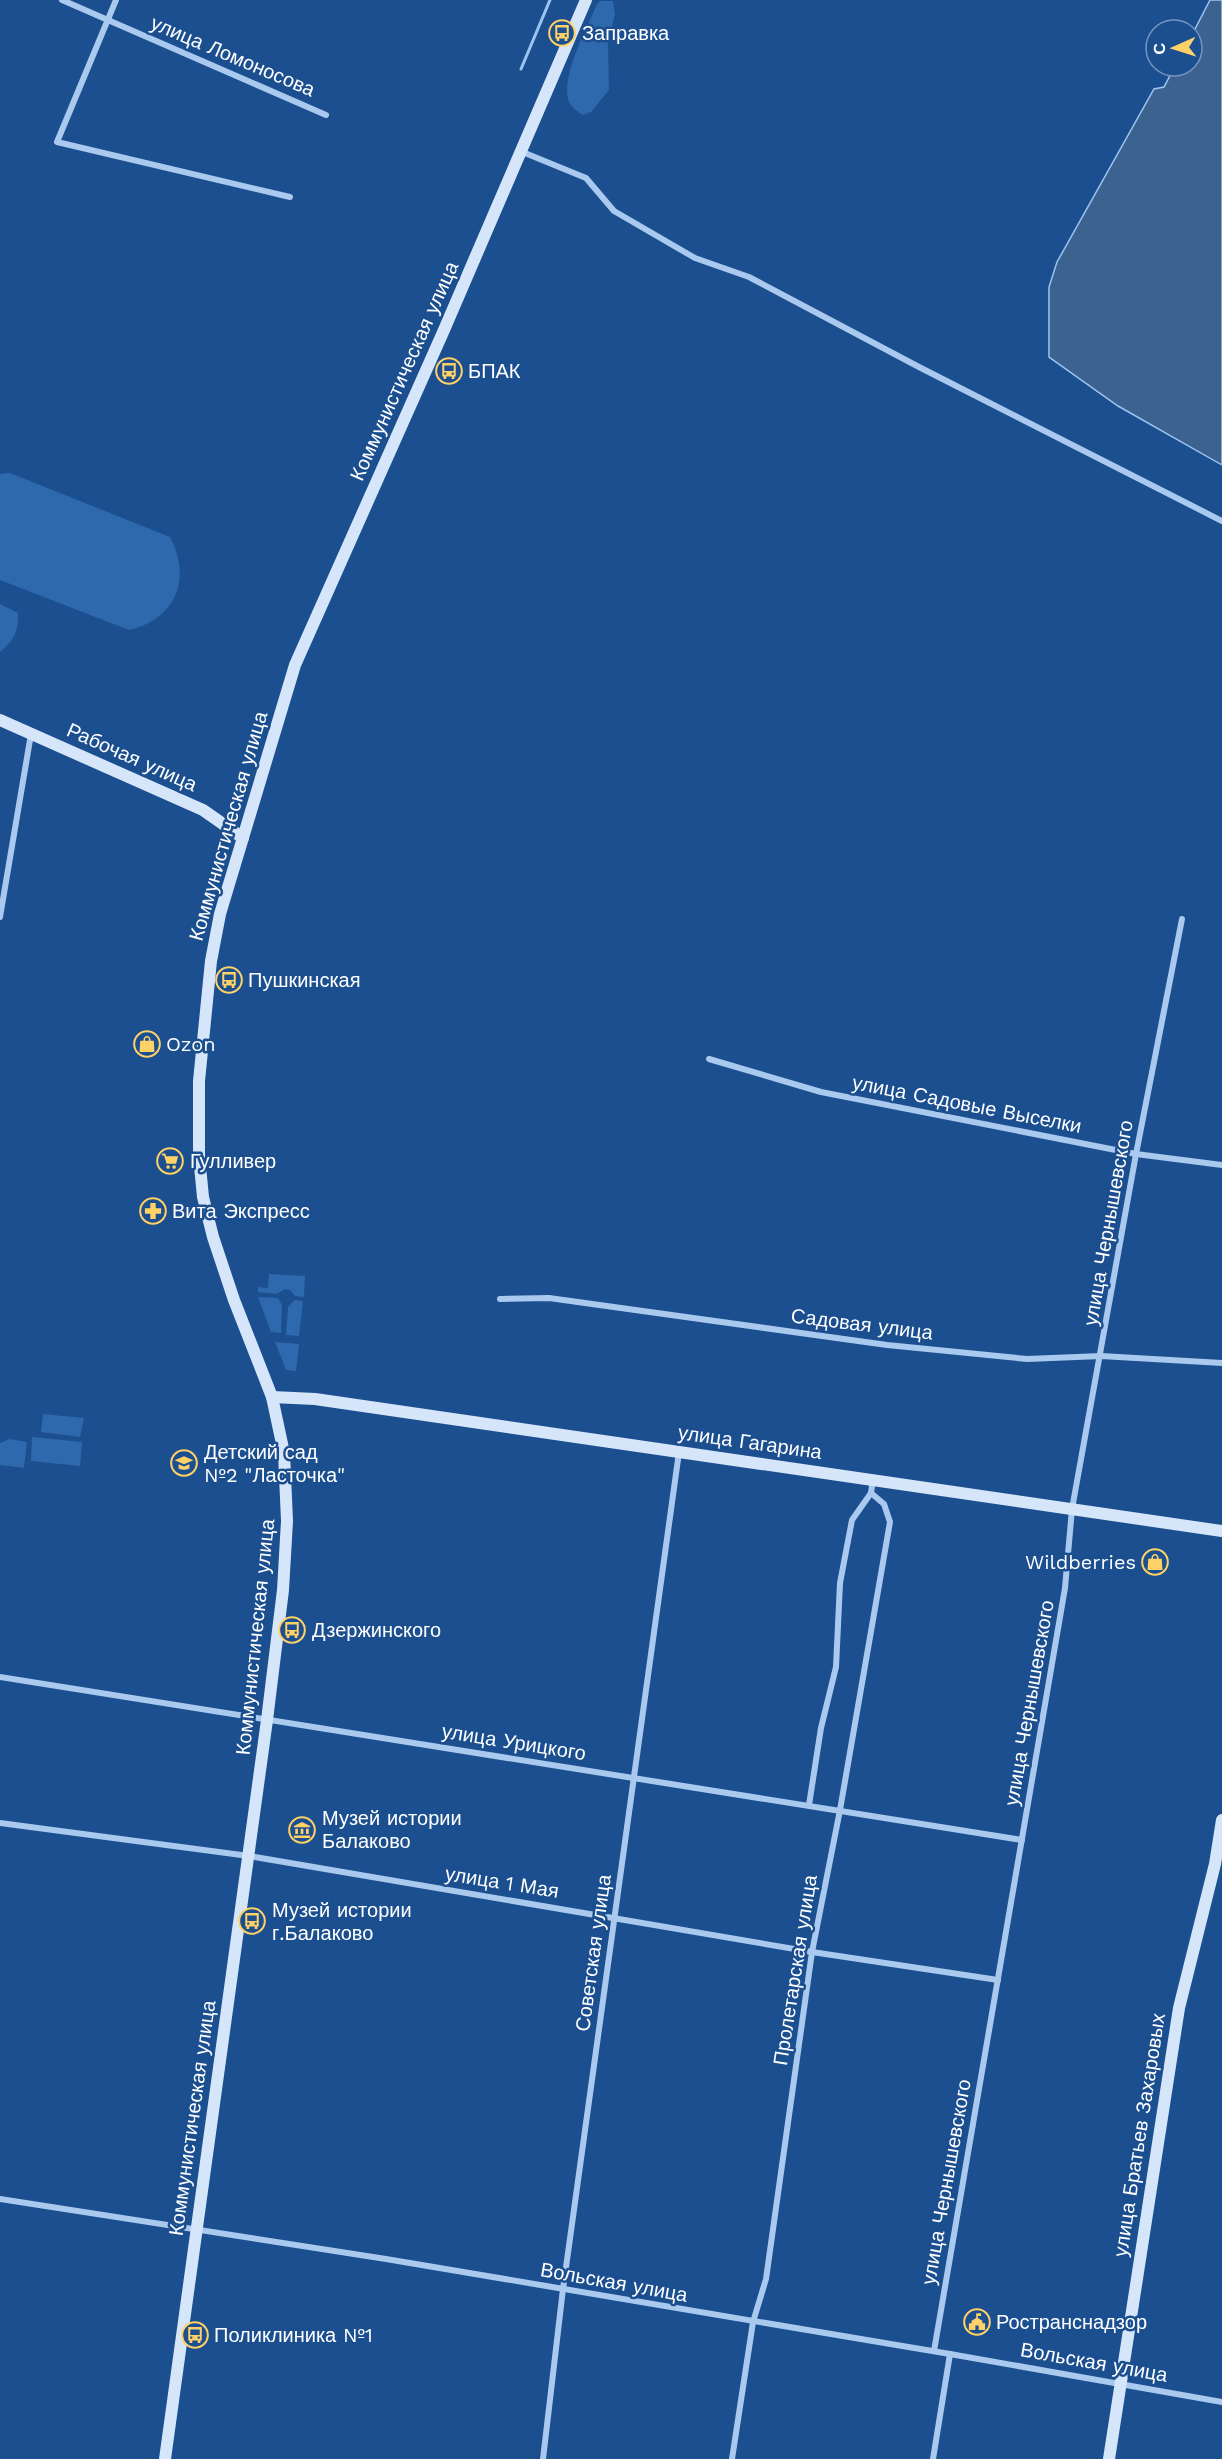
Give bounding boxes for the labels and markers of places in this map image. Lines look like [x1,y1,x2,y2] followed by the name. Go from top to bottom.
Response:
[547,18,577,48] bus stop icon: Заправка
[582,21,670,45] place label: Заправка
[434,356,464,386] bus stop icon: БПАК
[468,359,521,383] place label: БПАК
[214,965,244,995] bus stop icon: Пушкинская
[248,968,361,992] place label: Пушкинская
[132,1029,162,1059] shop icon: Ozon
[166,1032,216,1056] place label: Ozon
[155,1146,185,1176] supermarket icon: Гулливер
[190,1149,276,1173] place label: Гулливер
[138,1196,168,1226] pharmacy icon: Вита Экспресс
[172,1199,310,1223] place label: Вита Экспресс
[204,1440,345,1487] place label: Детский сад №2 "Ласточка"
[169,1448,199,1478] school or university icon: Детский сад №2 "Ласточка"
[1140,1547,1170,1577] shop icon: Wildberries
[1025,1550,1136,1574] place label: Wildberries
[277,1615,307,1645] bus stop icon: Дзержинского
[312,1618,441,1642] place label: Дзержинского
[322,1806,462,1853] place label: Музей истории Балаково
[287,1815,317,1845] museum icon: Музей истории Балаково
[272,1898,412,1945] place label: Музей истории г.Балаково
[237,1906,267,1936] bus stop icon: Музей истории г.Балаково
[962,2307,992,2337] public building icon: Ространснадзор
[996,2310,1147,2334] place label: Ространснадзор
[180,2320,210,2350] bus stop icon: Поликлиника №1
[214,2323,373,2347] place label: Поликлиника №1

